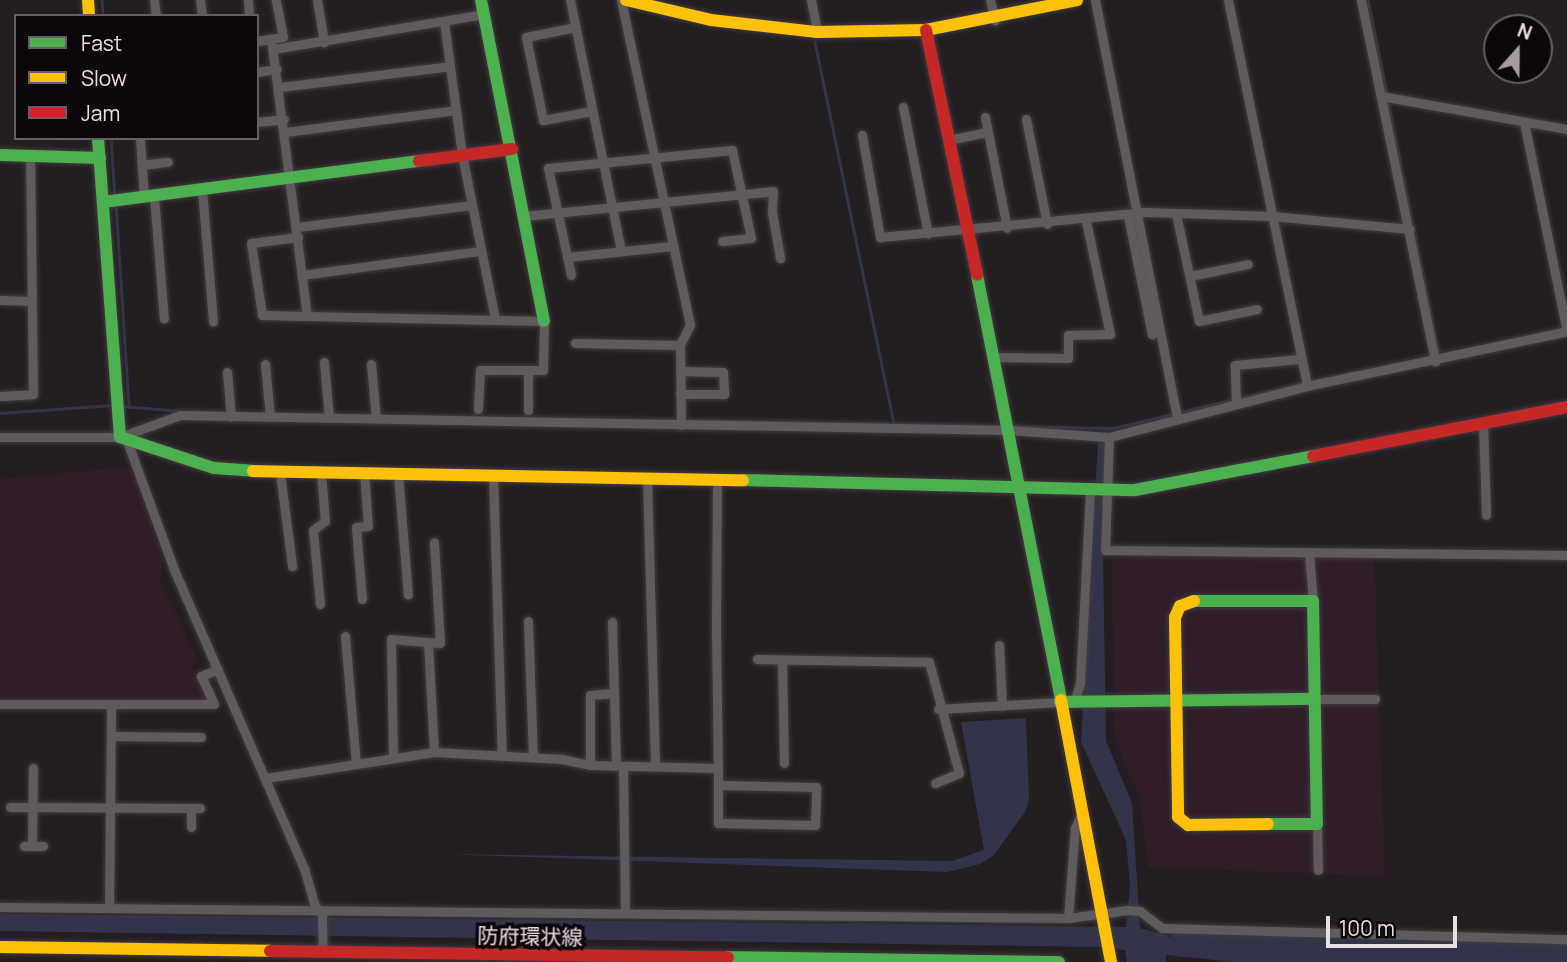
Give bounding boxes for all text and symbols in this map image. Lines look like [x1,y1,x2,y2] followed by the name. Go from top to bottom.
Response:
[14,14,259,140] legend
[1483,14,1553,84] north arrow
[1514,17,1536,46] text: N
[81,29,122,57] text: Fast
[81,64,127,92] text: Slow
[81,99,120,127] text: Jam
[1329,902,1460,946] scale bar
[1339,914,1395,942] text: 100 m
[477,922,583,950] street label: 防府環状線

